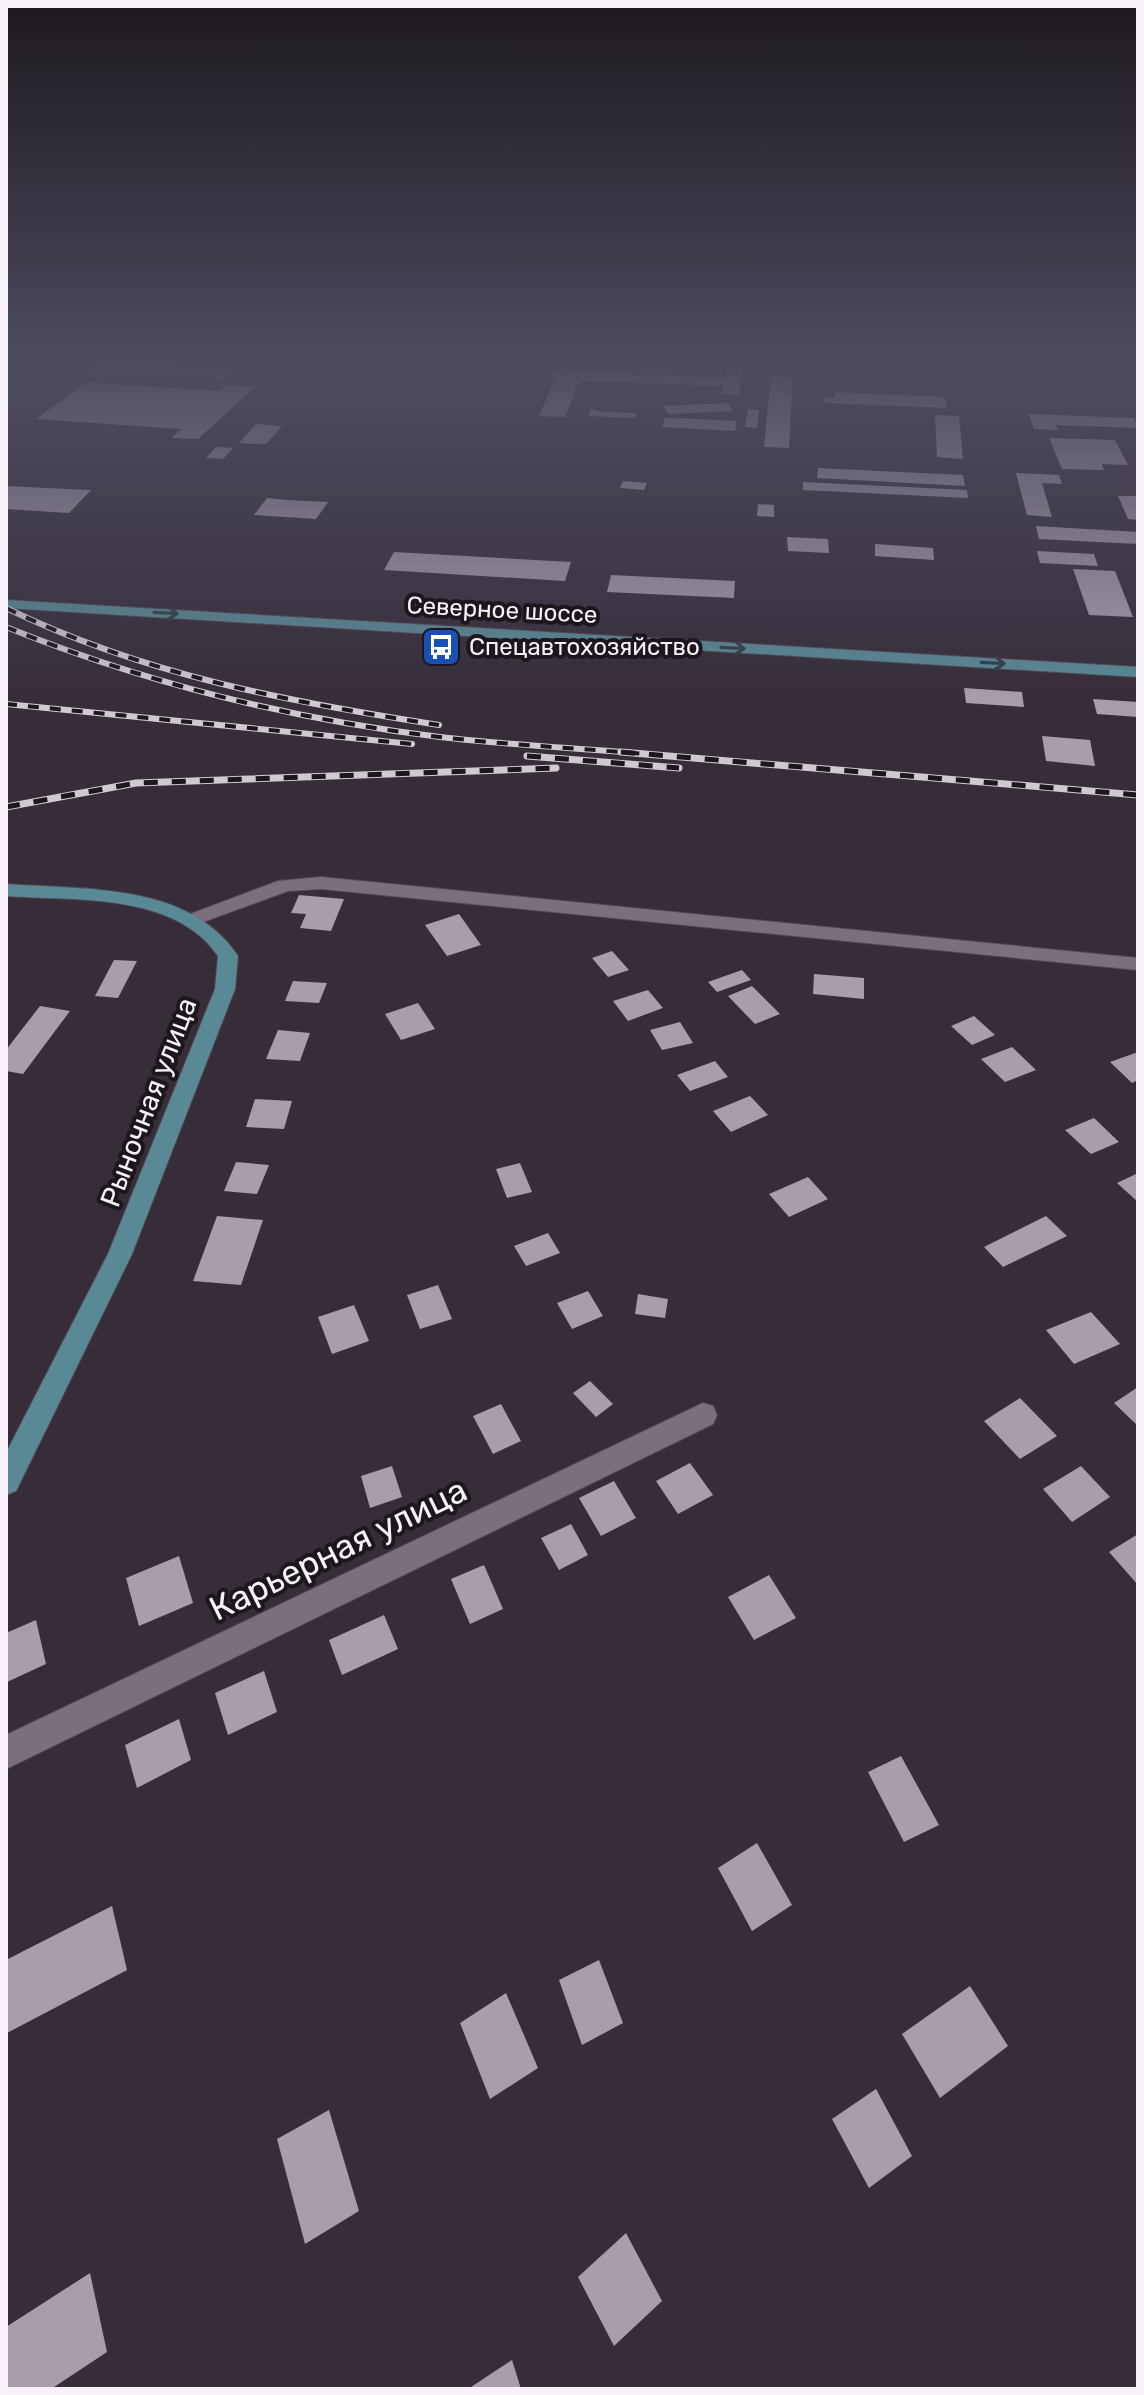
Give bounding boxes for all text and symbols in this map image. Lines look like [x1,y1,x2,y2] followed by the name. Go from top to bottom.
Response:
[406,591,598,629] street label: Северное шоссе
[152,606,179,621] one-way arrow
[420,626,462,668] bus stop icon: Спецавтохозяйство
[469,633,700,661] place label: Спецавтохозяйство
[719,640,746,655] one-way arrow
[979,656,1006,671] one-way arrow
[93,993,204,1211] street label: Рыночная улица
[203,1469,474,1630] street label: Карьерная улица

